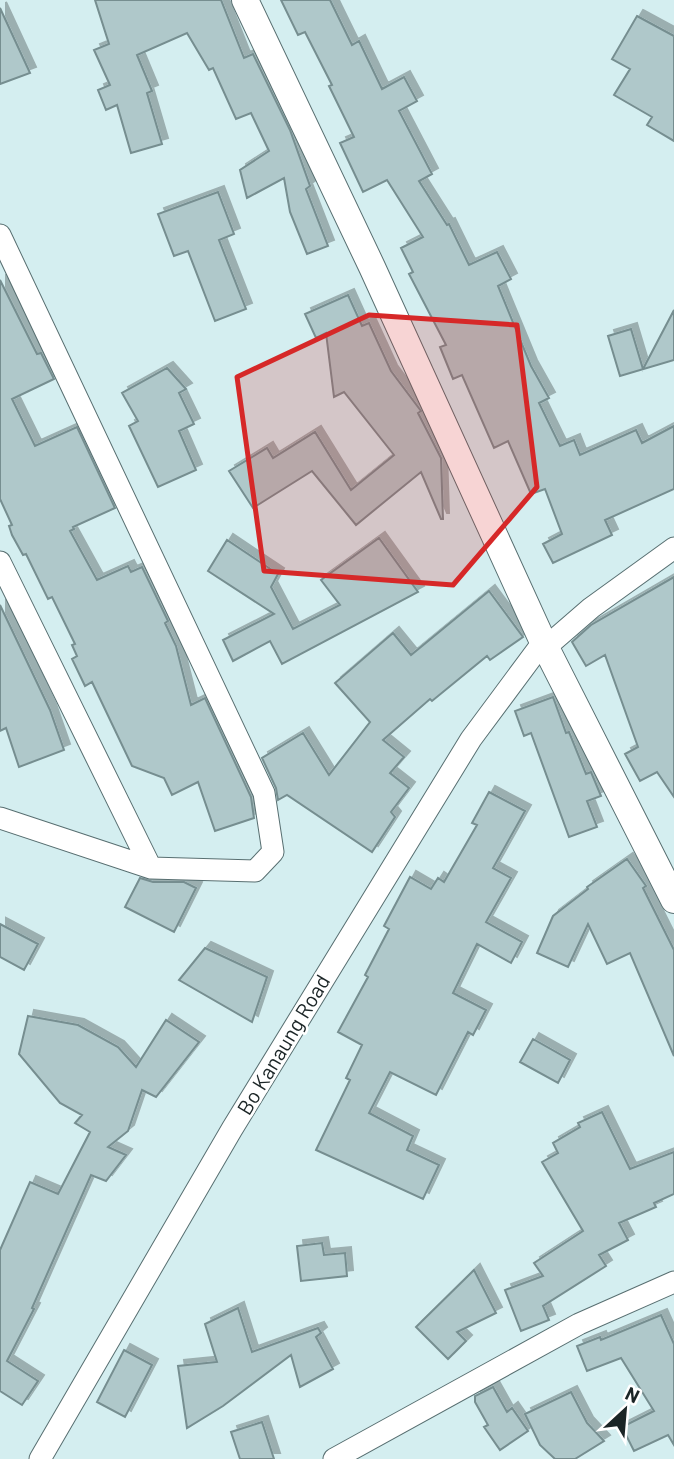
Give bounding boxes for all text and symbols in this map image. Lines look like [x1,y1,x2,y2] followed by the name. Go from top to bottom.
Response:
[231,970,334,1119] street label: Bo Kanaung Road
[590,1375,660,1445] north arrow
[622,1381,643,1407] text: N

